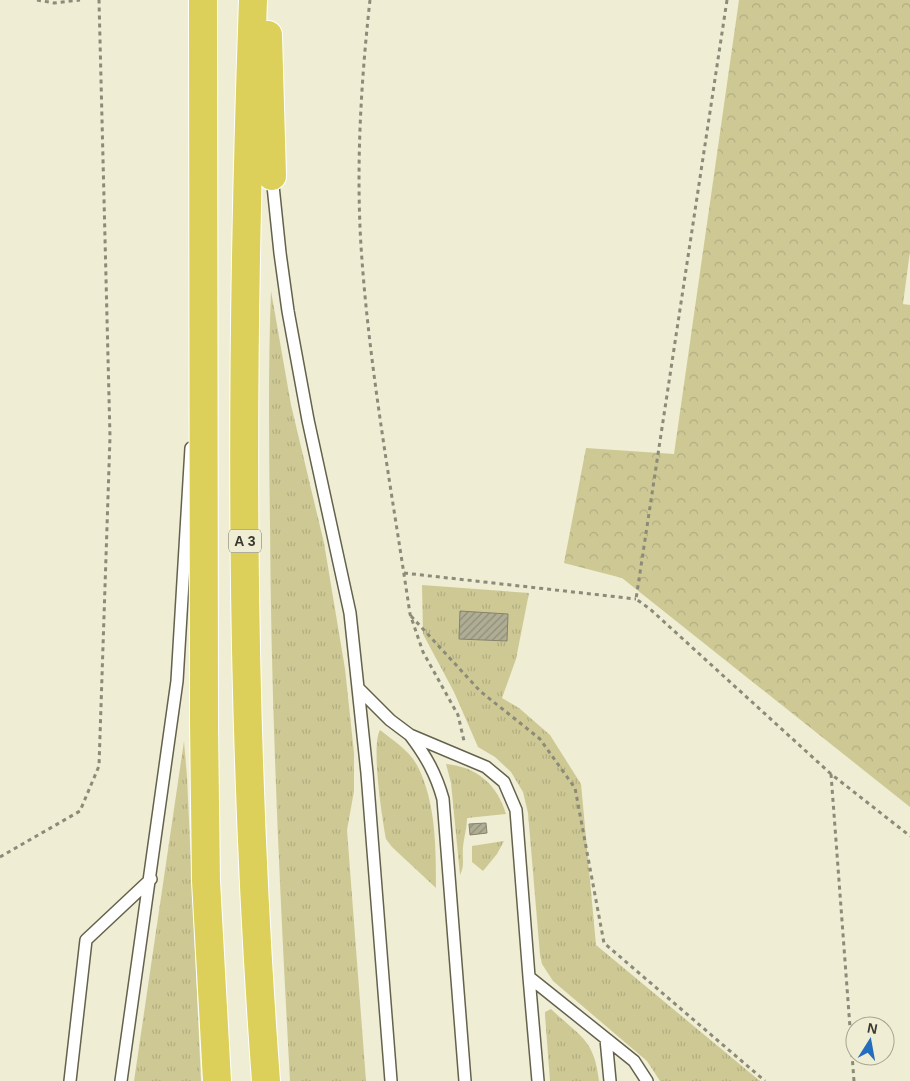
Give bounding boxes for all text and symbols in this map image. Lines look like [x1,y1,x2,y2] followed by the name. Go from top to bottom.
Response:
[229,530,261,552] road number: A 3
[845,1016,895,1066] north arrow
[866,1019,879,1037] text: N

